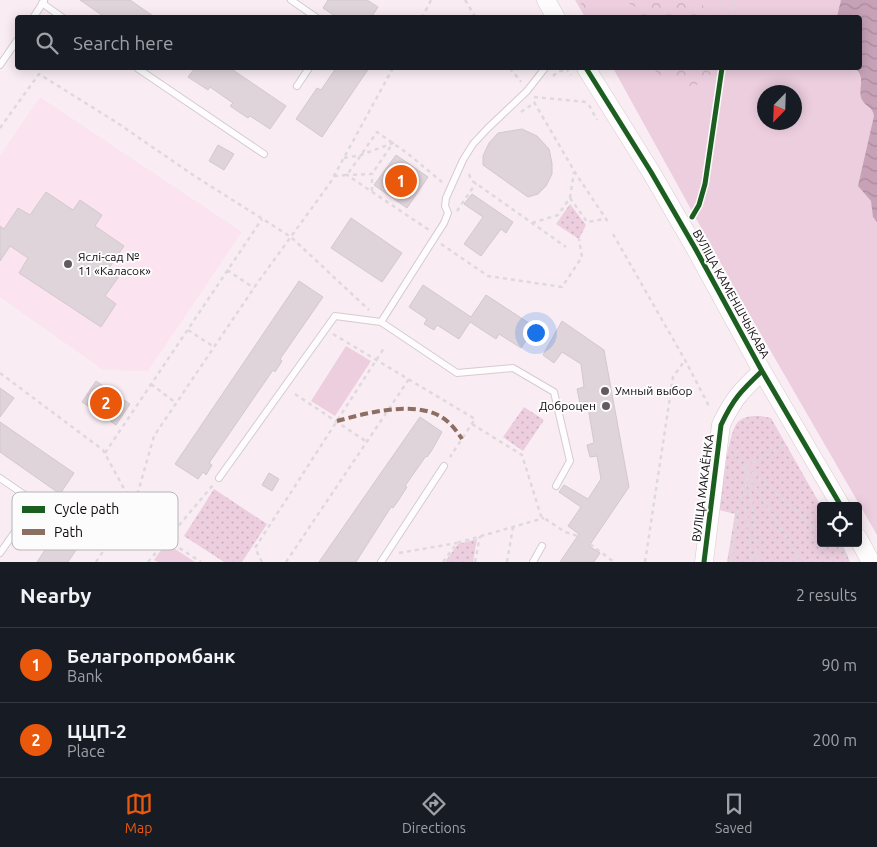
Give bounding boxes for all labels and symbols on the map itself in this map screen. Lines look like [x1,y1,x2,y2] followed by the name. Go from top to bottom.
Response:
[757,85,802,130] north arrow
[385,162,417,200] pin: 1
[691,227,772,361] street label: ВУЛІЦА КАМЕНШЧЫКАВА
[78,250,151,277] place label: Яслі-сад № 11 «Каласок»
[62,258,74,270] marker: Яслі-сад № 11 «Каласок»
[523,320,549,346] your location
[90,384,122,422] pin: 2
[615,384,693,397] place label: Умный выбор
[599,385,611,397] marker: Умный выбор
[539,399,596,412] place label: Доброцен
[600,400,612,412] marker: Доброцен
[689,433,716,543] street label: ВУЛІЦА МАКАЁНКА
[12,492,178,550] legend
[54,501,119,517] text: Cycle path
[54,524,83,540] text: Path

